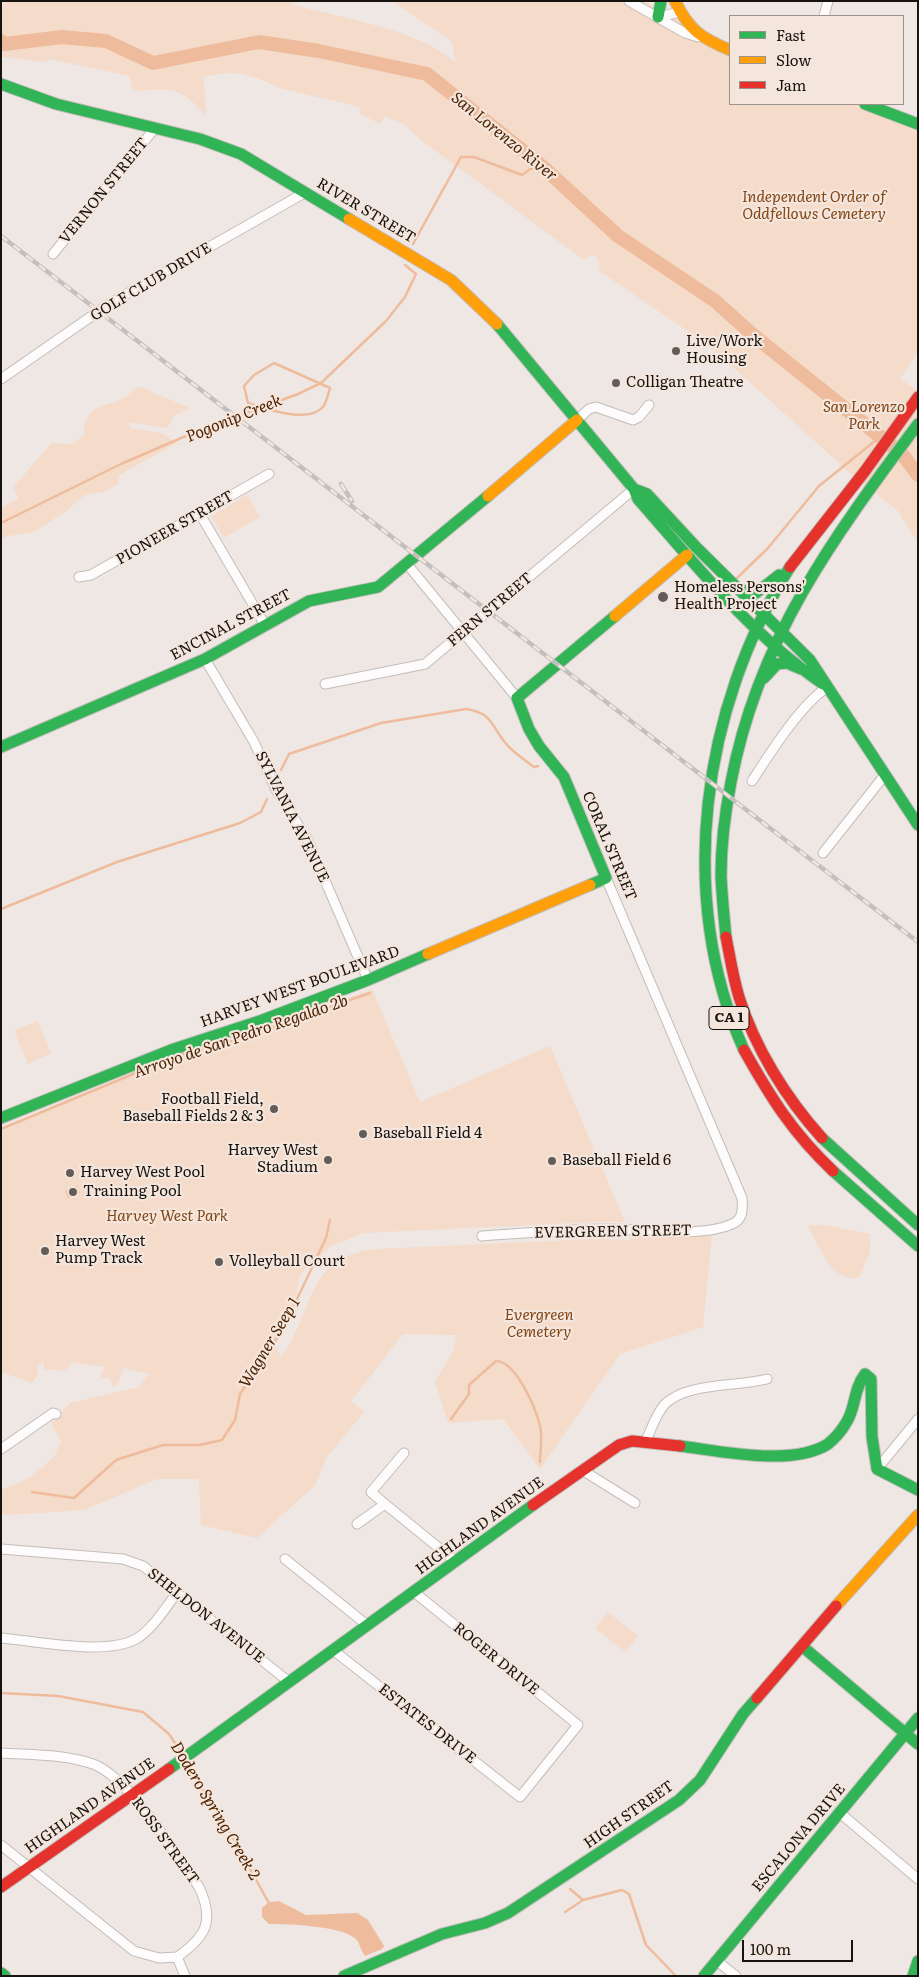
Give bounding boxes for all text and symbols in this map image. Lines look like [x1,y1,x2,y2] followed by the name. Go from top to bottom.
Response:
[729,15,904,105] legend
[776,23,805,46] text: Fast
[776,48,811,71] text: Slow
[776,73,806,96] text: Jam
[447,88,561,186] water label: San Lorenzo River
[56,134,152,248] street label: VERNON STREET
[313,174,419,248] street label: RIVER STREET
[742,189,886,224] park label: Independent Order of Oddfellows Cemetery
[87,239,215,325] street label: GOLF CLUB DRIVE
[686,333,762,368] place label: Live/Work Housing
[670,345,682,357] marker: Live/Work Housing
[626,374,743,392] place label: Colligan Theatre
[610,377,622,389] marker: Colligan Theatre
[183,391,285,447] water label: Pogonip Creek
[823,399,905,434] park label: San Lorenzo Park
[113,487,237,569] street label: PIONEER STREET
[444,569,536,651] street label: FERN STREET
[674,579,805,614] place label: Homeless Persons' Health Project
[168,586,294,664] street label: ENCINAL STREET
[656,590,670,604] marker: Homeless Persons' Health Project
[251,748,333,886] street label: SYLVANIA AVENUE
[578,789,640,903] street label: CORAL STREET
[198,942,402,1032] street label: HARVEY WEST BOULEVARD
[131,991,351,1083] water label: Arroyo de San Pedro Regaldo 2b
[709,1006,749,1030] road number: CA 1
[122,1091,264,1126] place label: Football Field, Baseball Fields 2 & 3
[268,1103,280,1115] marker: Football Field, Baseball Fields 2 & 3
[373,1125,482,1143] place label: Baseball Field 4
[357,1128,369,1140] marker: Baseball Field 4
[227,1142,318,1177] place label: Harvey West Stadium
[562,1152,671,1170] place label: Baseball Field 6
[322,1154,334,1166] marker: Harvey West Stadium
[546,1155,558,1167] marker: Baseball Field 6
[80,1164,205,1182] place label: Harvey West Pool
[64,1167,76,1179] marker: Harvey West Pool
[83,1183,182,1201] place label: Training Pool
[67,1186,79,1198] marker: Training Pool
[106,1208,228,1226] park label: Harvey West Park
[534,1222,692,1242] street label: EVERGREEN STREET
[55,1233,146,1268] place label: Harvey West Pump Track
[39,1245,51,1257] marker: Harvey West Pump Track
[229,1253,345,1271] place label: Volleyball Court
[213,1256,225,1268] marker: Volleyball Court
[236,1294,304,1392] water label: Wagner Seep 1
[505,1307,573,1342] park label: Evergreen Cemetery
[412,1473,548,1579] street label: HIGHLAND AVENUE
[144,1565,268,1667] street label: SHELDON AVENUE
[449,1619,543,1699] street label: ROGER DRIVE
[375,1680,479,1768] street label: ESTATES DRIVE
[166,1738,264,1884] water label: Dodero Spring Creek 2
[22,1754,158,1858] street label: HIGHLAND AVENUE
[580,1777,678,1853] street label: HIGH STREET
[749,1780,849,1896] street label: ESCALONA DRIVE
[127,1794,203,1888] street label: ROSS STREET
[744,1930,855,1962] scale bar
[750,1937,791,1960] text: 100 m

